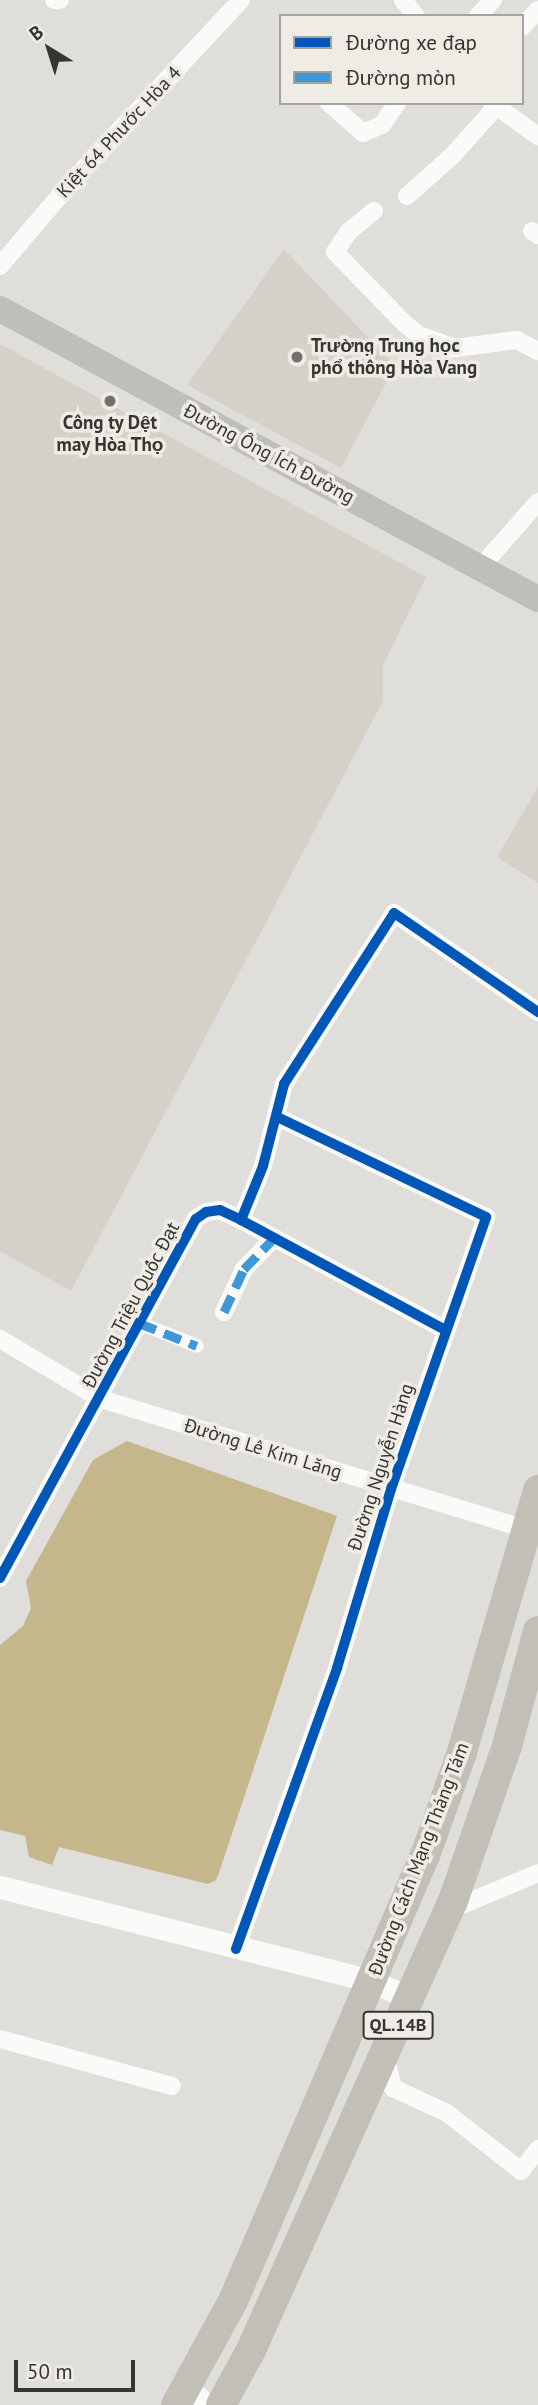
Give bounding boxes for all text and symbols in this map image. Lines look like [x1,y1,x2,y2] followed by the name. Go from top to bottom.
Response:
[14,14,84,84] north arrow
[279,14,524,105] legend
[24,20,48,45] text: B
[346,29,477,56] text: Đường xe đạp
[52,61,186,203] street label: Kiệt 64 Phước Hòa 4
[346,64,456,91] text: Đường mòn
[311,335,478,379] place label: Trường Trung học phổ thông Hòa Vang
[289,349,305,365] marker: Trường Trung học phổ thông Hòa Vang
[102,393,118,409] marker: Công ty Dệt may Hòa Thọ
[180,399,358,509] street label: Đường Ông Ích Đường
[56,412,164,456] place label: Công ty Dệt may Hòa Thọ
[77,1218,185,1392] street label: Đường Triệu Quốc Đạt
[343,1381,419,1553] street label: Đường Nguyễn Hàng
[181,1414,345,1484] street label: Đường Lê Kim Lăng
[364,1739,474,1979] street label: Đường Cách Mạng Tháng Tám
[361,2010,435,2039] road number: QL.14B
[18,2346,138,2390] scale bar
[27,2358,73,2385] text: 50 m

